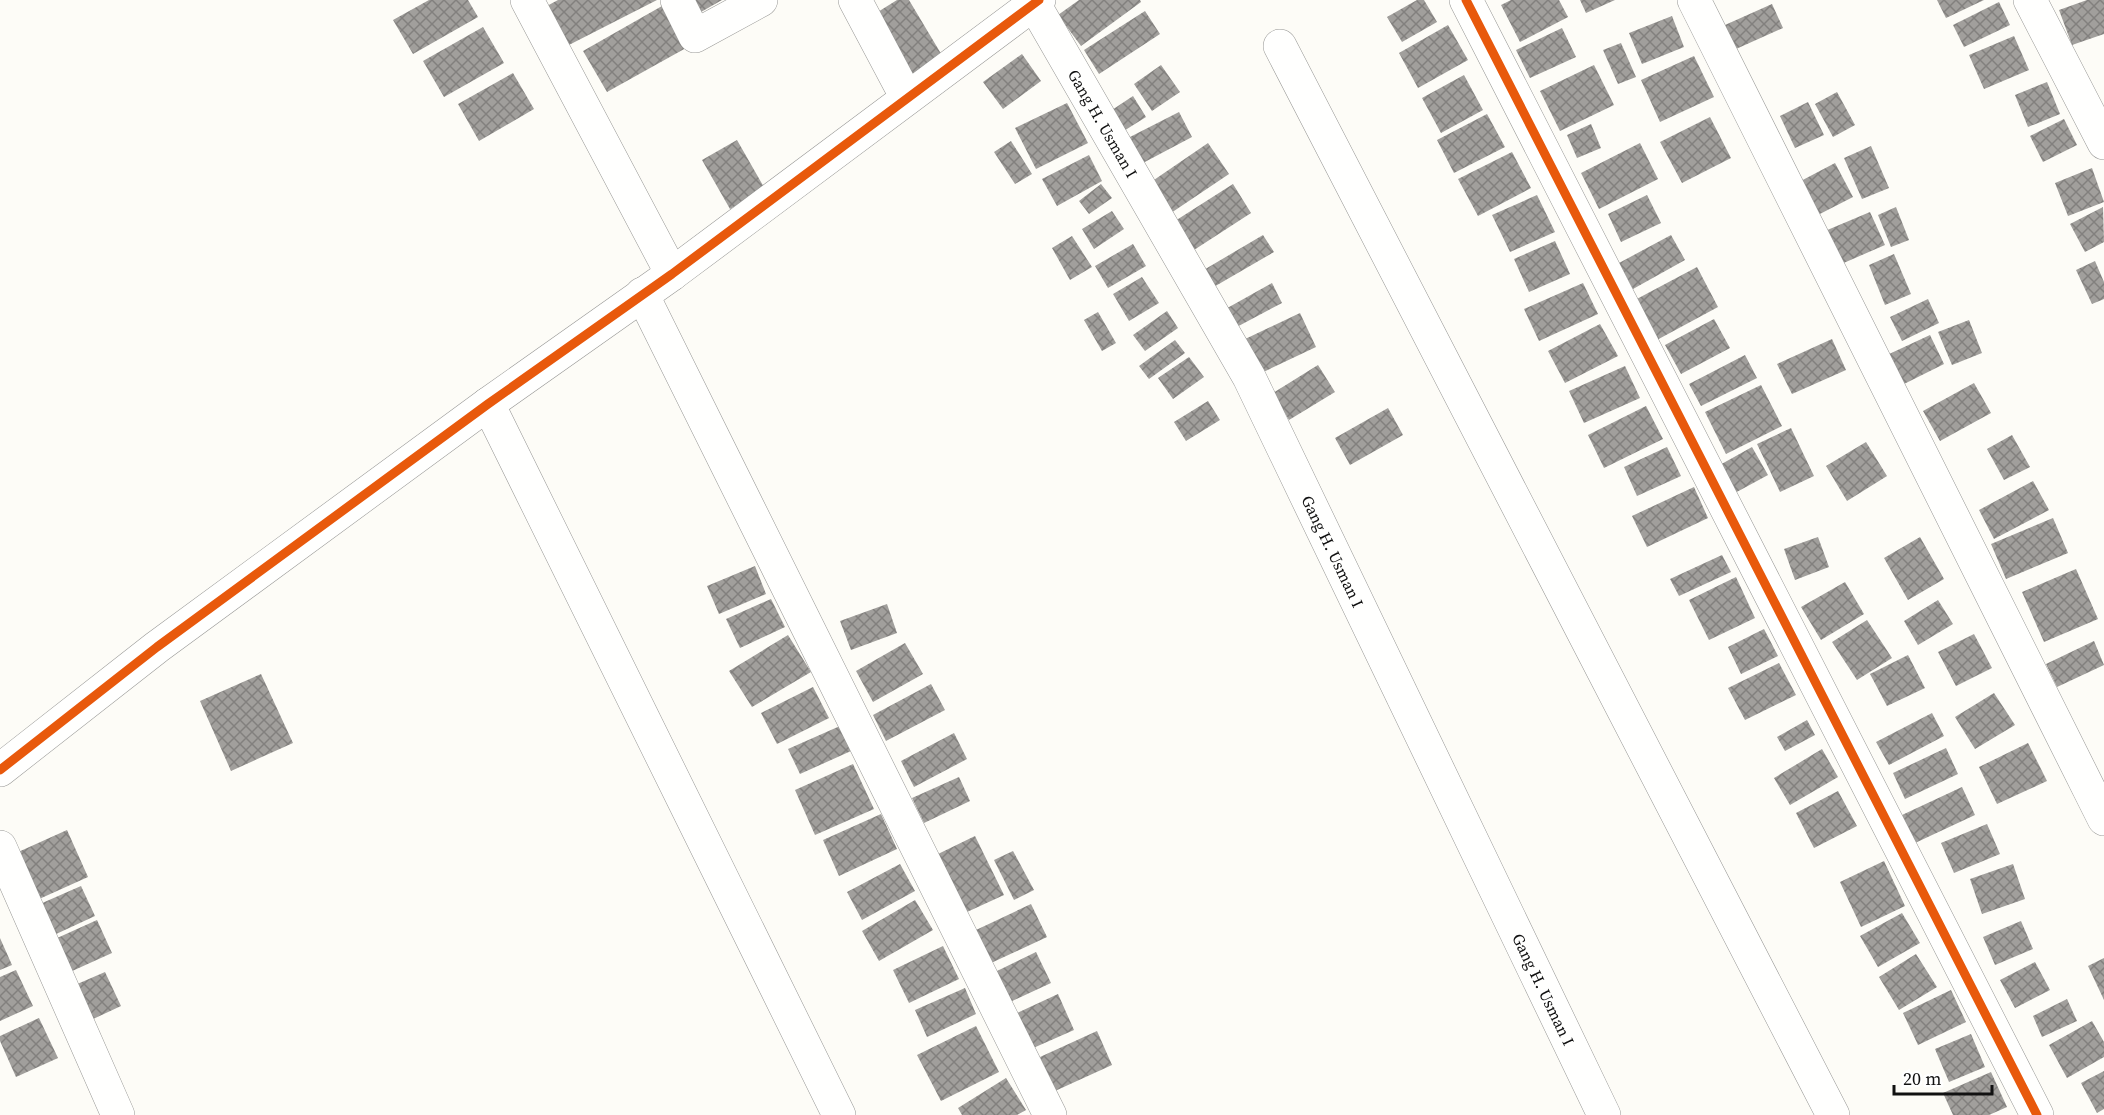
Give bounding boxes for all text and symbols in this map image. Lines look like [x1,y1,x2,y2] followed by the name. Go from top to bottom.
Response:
[1063,65,1143,182] street label: Gang H. Usman I
[1297,492,1369,611] street label: Gang H. Usman I
[1507,930,1580,1049] street label: Gang H. Usman I
[1894,1058,1992,1096] scale bar
[1903,1066,1941,1091] text: 20 m

